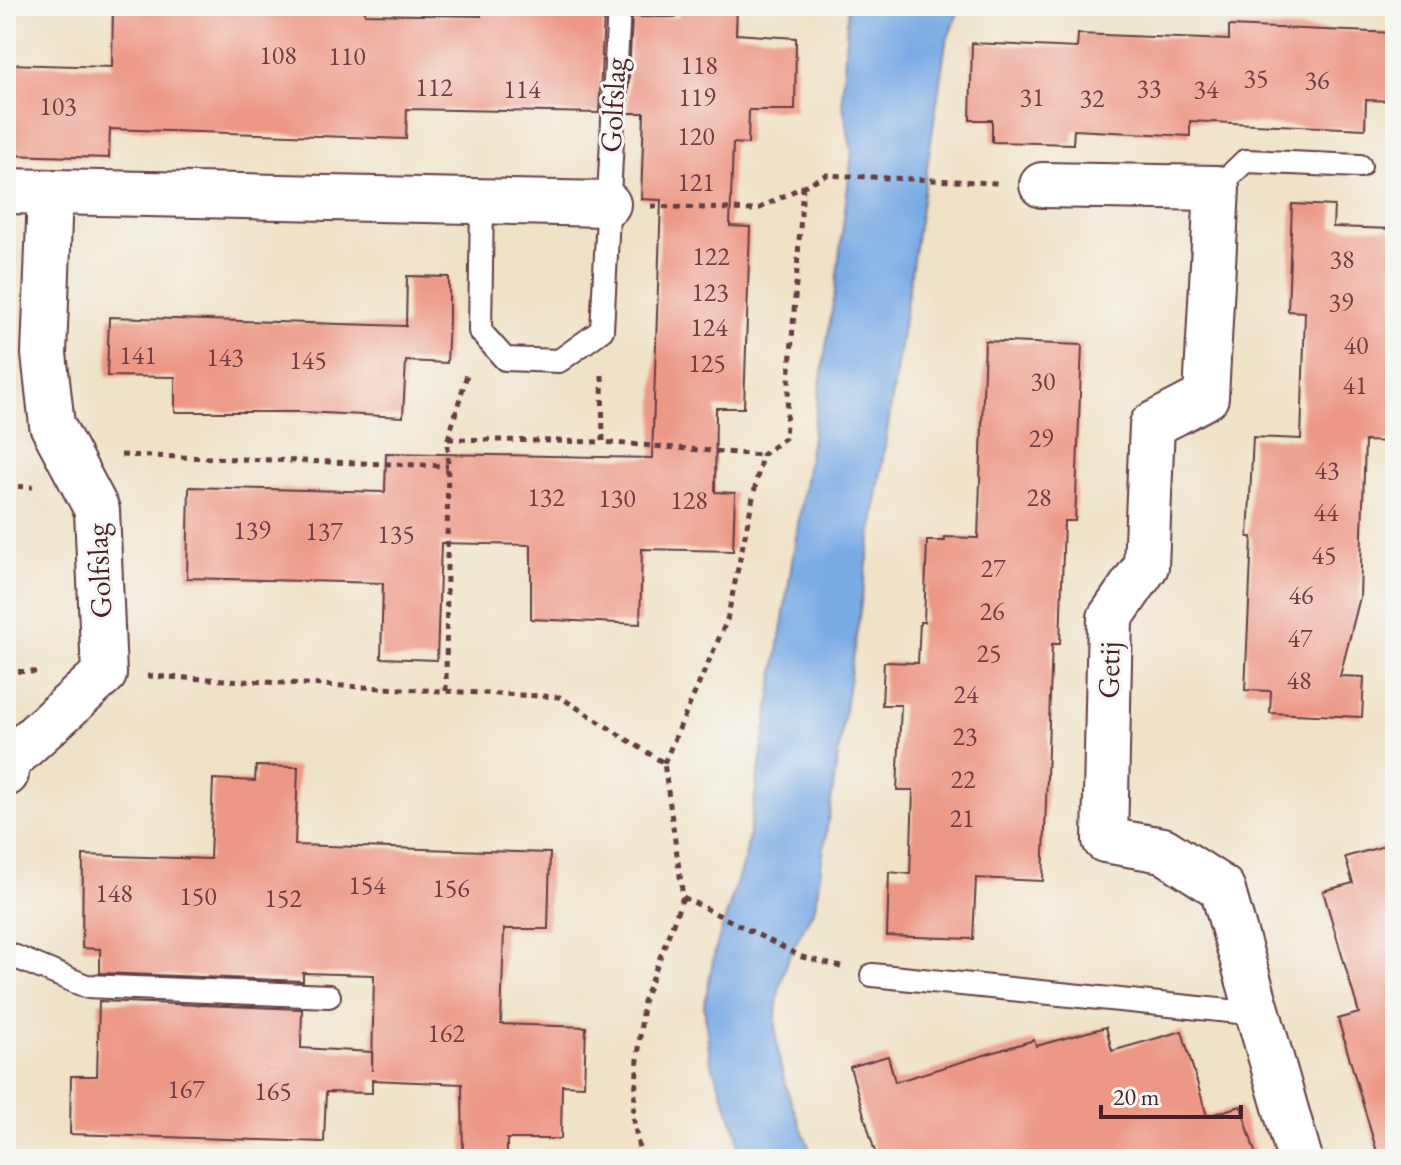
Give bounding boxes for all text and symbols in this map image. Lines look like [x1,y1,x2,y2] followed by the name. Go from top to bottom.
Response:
[259,38,297,72] house number: 108
[328,39,366,73] house number: 110
[680,48,718,82] house number: 118
[591,56,635,153] street label: Golfslag
[1244,61,1268,95] house number: 35
[1305,63,1329,97] house number: 36
[415,70,453,104] house number: 112
[1137,71,1161,105] house number: 33
[503,72,541,106] house number: 114
[1194,72,1219,106] house number: 34
[678,80,716,114] house number: 119
[1020,80,1044,114] house number: 31
[1080,81,1105,115] house number: 32
[39,89,77,123] house number: 103
[677,119,715,153] house number: 120
[677,165,715,199] house number: 121
[692,239,730,273] house number: 122
[1330,242,1354,276] house number: 38
[691,275,729,309] house number: 123
[1329,285,1354,319] house number: 39
[690,310,728,344] house number: 124
[1344,328,1368,362] house number: 40
[119,338,157,372] house number: 141
[206,340,244,374] house number: 143
[289,343,327,377] house number: 145
[688,346,726,380] house number: 125
[1031,364,1055,398] house number: 30
[1343,368,1367,402] house number: 41
[1029,421,1054,455] house number: 29
[1315,453,1339,487] house number: 43
[527,480,565,514] house number: 132
[1027,480,1051,514] house number: 28
[598,481,636,515] house number: 130
[670,483,708,517] house number: 128
[1314,495,1339,529] house number: 44
[233,513,271,547] house number: 139
[305,514,343,548] house number: 137
[377,517,415,551] house number: 135
[76,522,120,619] street label: Golfslag
[1312,538,1336,572] house number: 45
[981,551,1006,585] house number: 27
[1289,578,1313,612] house number: 46
[980,594,1004,628] house number: 26
[1288,621,1313,655] house number: 47
[977,636,1001,670] house number: 25
[1089,641,1128,699] street label: Getij
[1287,663,1311,697] house number: 48
[954,677,979,711] house number: 24
[953,719,977,753] house number: 23
[951,762,976,796] house number: 22
[950,801,974,835] house number: 21
[348,868,386,902] house number: 154
[432,871,470,905] house number: 156
[95,876,133,910] house number: 148
[179,879,217,913] house number: 150
[264,881,302,915] house number: 152
[427,1016,465,1050] house number: 162
[1101,1069,1241,1119] scale bar
[167,1072,205,1106] house number: 167
[254,1074,292,1108] house number: 165
[1113,1081,1160,1112] text: 20 m

